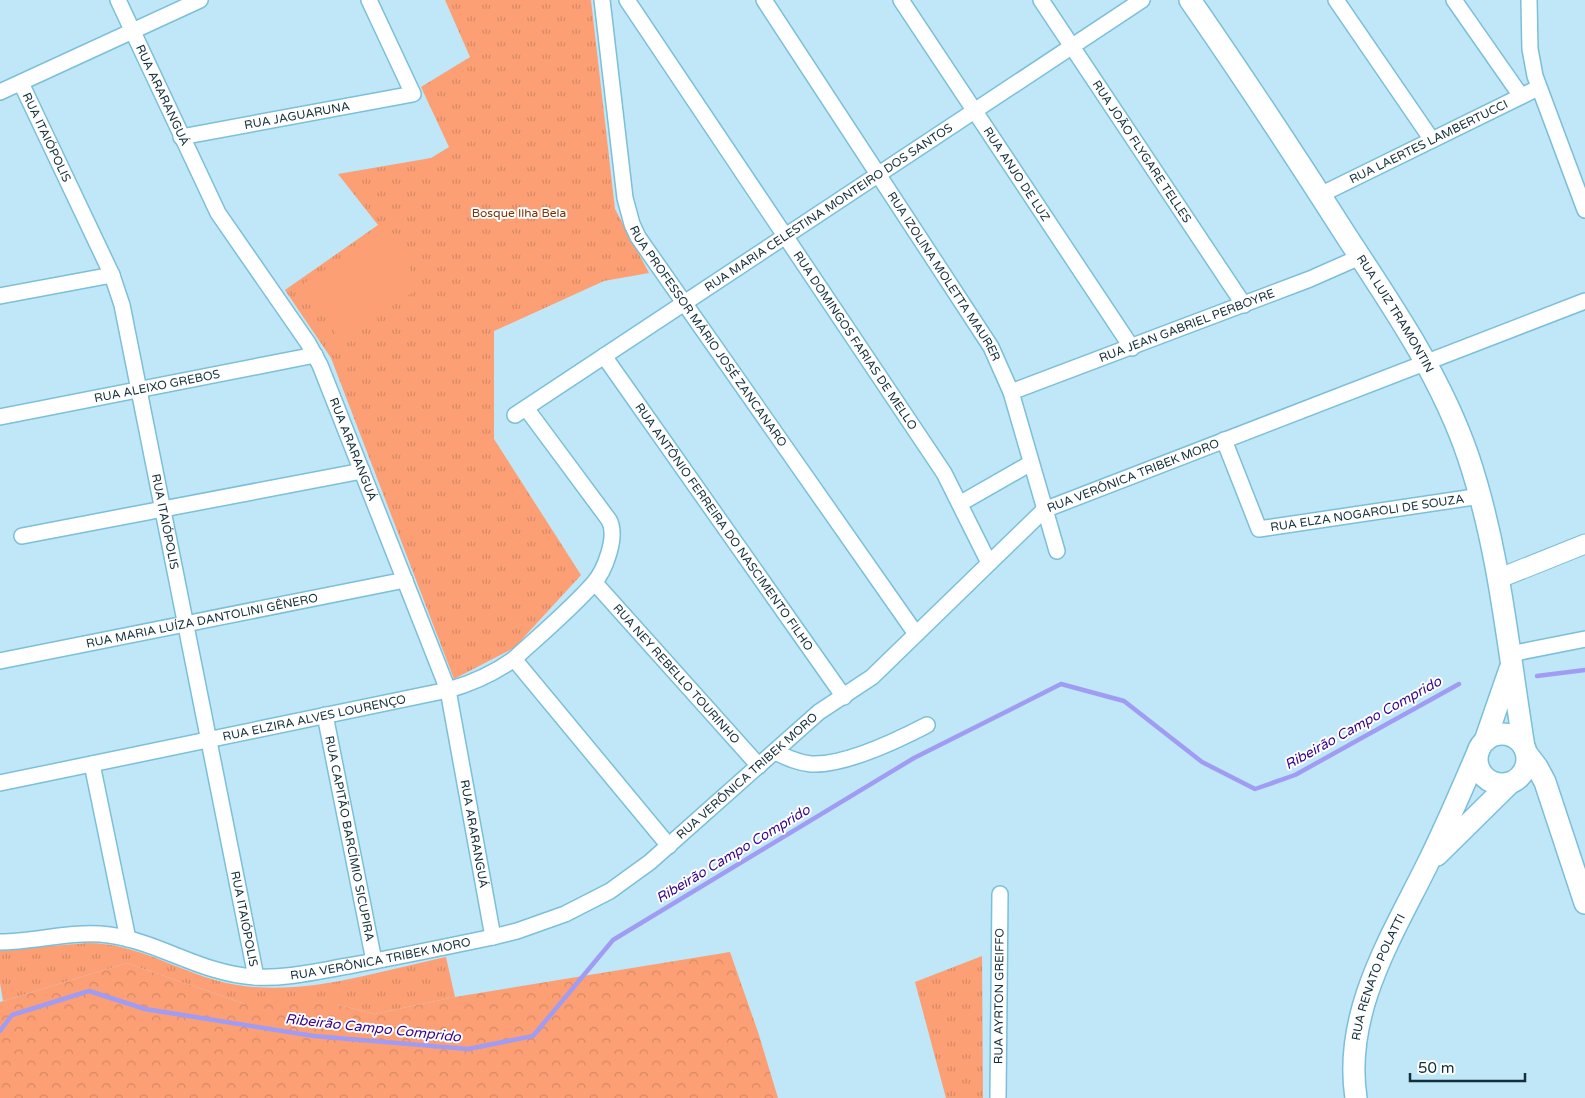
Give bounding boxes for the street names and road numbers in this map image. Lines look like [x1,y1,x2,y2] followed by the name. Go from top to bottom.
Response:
[133,42,192,148] street label: RUA ARARANGUÁ
[1089,78,1194,225] street label: RUA JOÃO FLYGARE TELLES
[20,90,74,184] street label: RUA ITAIÓPOLIS
[1347,97,1510,186] street label: RUA LAERTES LAMBERTUCCI
[243,99,351,132] street label: RUA JAGUARUNA
[702,120,955,295] street label: RUA MARIA CELESTINA MONTEIRO DOS SANTOS
[980,125,1053,224] street label: RUA ANJO DE LUZ
[884,189,1003,363] street label: RUA IZOLINA MOLETTA MAURER
[627,223,790,450] street label: RUA PROFESSOR MÁRIO JOSÉ ZANCANARO
[790,249,920,433] street label: RUA DOMINGOS FARIAS DE MELLO
[1354,252,1437,375] street label: RUA LUIZ TRAMONTIN
[1097,286,1277,365] street label: RUA JEAN GABRIEL PERBOYRE
[93,367,221,405] street label: RUA ALEIXO GREBOS
[327,395,380,503] street label: RUA ARARANGUÁ
[632,400,816,654] street label: RUA ANTÔNIO FERREIRA DO NASCIMENTO FILHO
[1045,436,1221,515] street label: RUA VERÔNICA TRIBEK MORO
[149,473,182,571] street label: RUA ITAIÓPOLIS
[1269,492,1465,534] street label: RUA ELZA NOGAROLI DE SOUZA
[85,591,319,651] street label: RUA MARIA LUÍZA DANTOLINI GÊNERO
[610,601,743,747] street label: RUA NEY REBELLO TOURINHO
[221,692,408,744] street label: RUA ELZIRA ALVES LOURENÇO
[674,710,820,842] street label: RUA VERÔNICA TRIBEK MORO
[322,735,377,943] street label: RUA CAPITÃO BARCÍMIO SICUPIRA
[457,778,491,889] street label: RUA ARARANGUÁ
[228,870,261,968] street label: RUA ITAIÓPOLIS
[1349,912,1408,1041] street label: RUA RENATO POLATTI
[991,928,1007,1064] street label: RUA AYRTON GREIFFO
[289,935,472,983] street label: RUA VERÔNICA TRIBEK MORO

